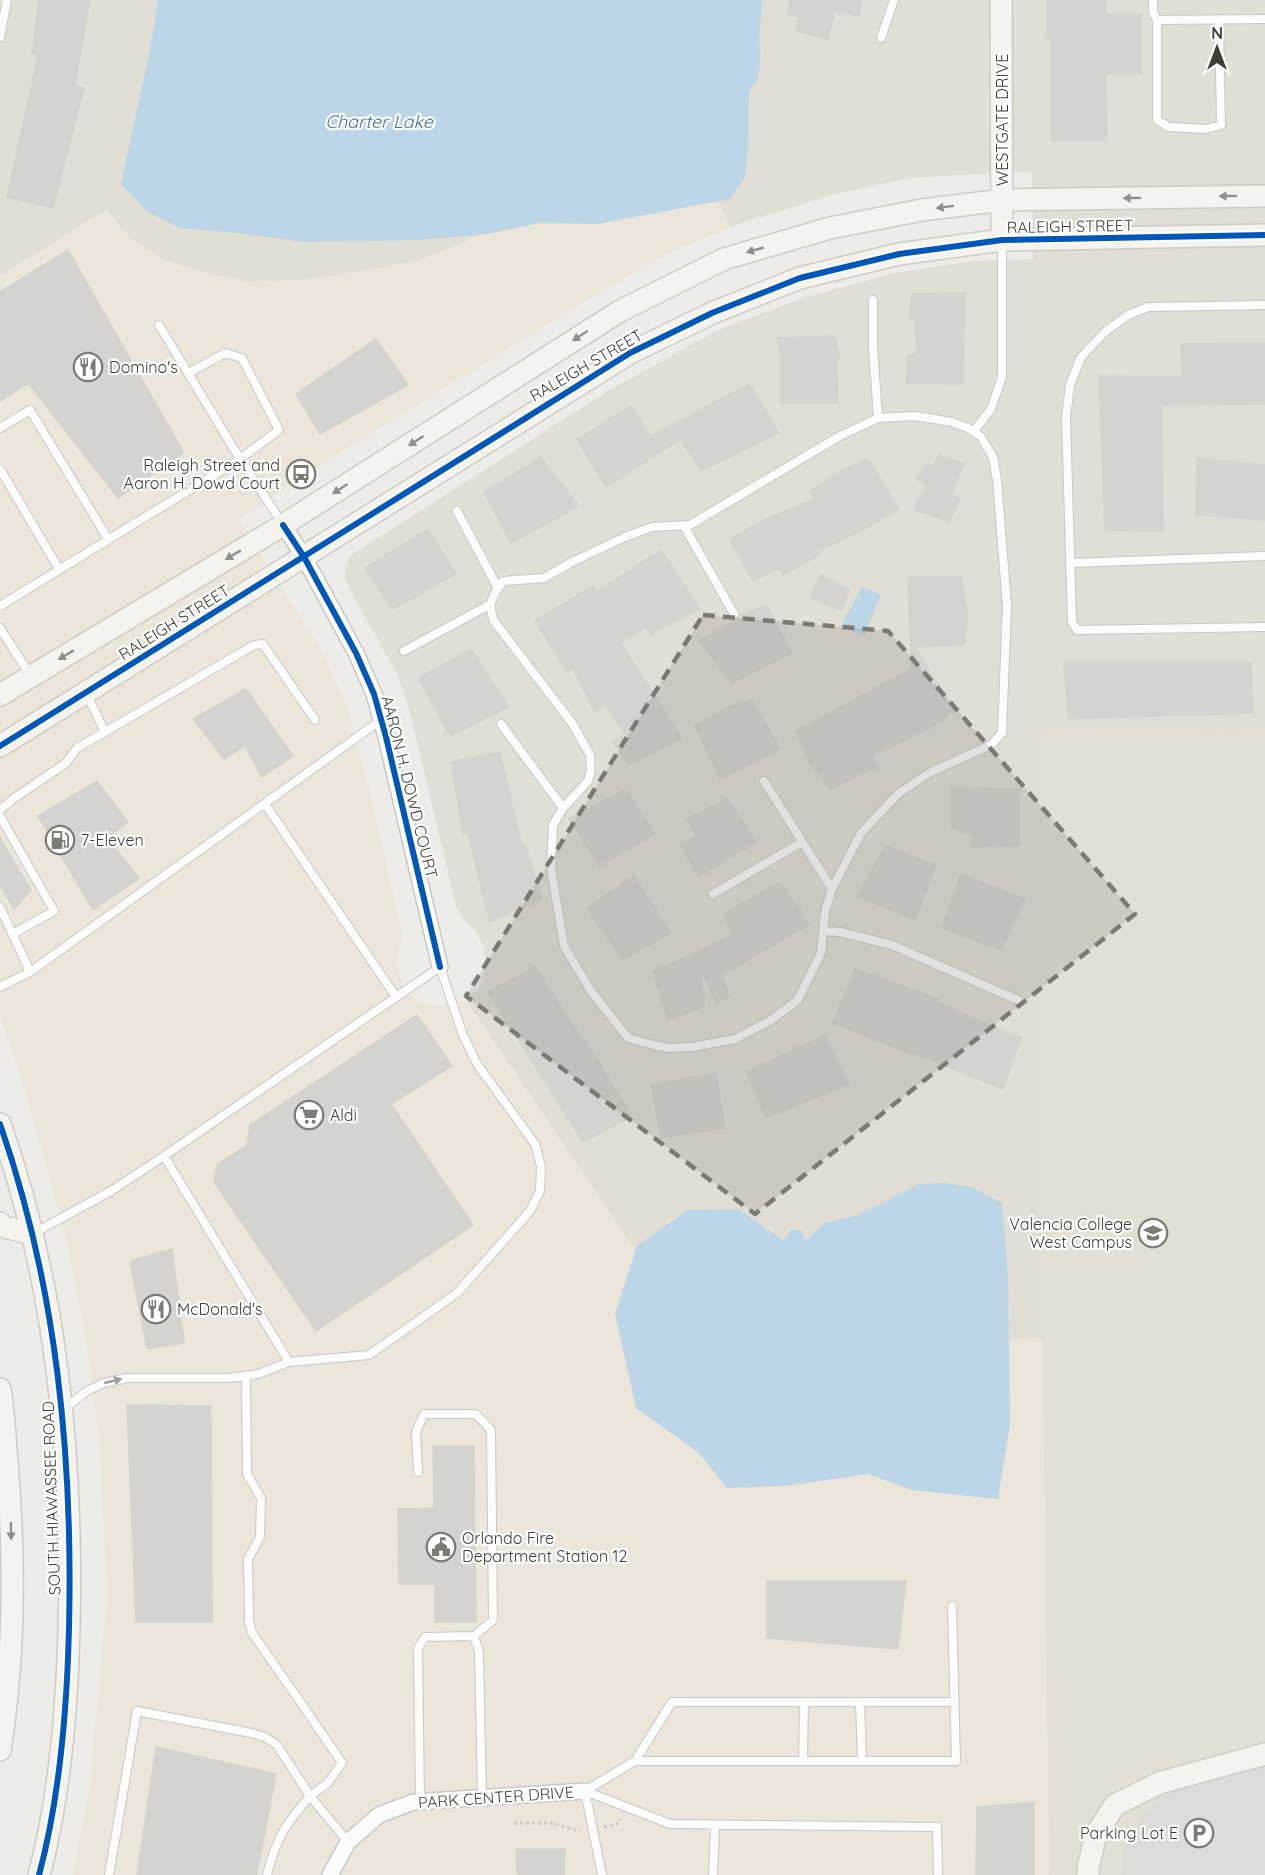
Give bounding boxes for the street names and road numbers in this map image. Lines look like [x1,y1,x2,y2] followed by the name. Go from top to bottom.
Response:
[992,54,1012,186] street label: WESTGATE DRIVE
[1006,215,1134,237] street label: RALEIGH STREET
[526,324,646,405] street label: RALEIGH STREET
[115,580,233,664] street label: RALEIGH STREET
[378,694,442,881] street label: AARON H. DOWD COURT
[38,1401,64,1595] street label: SOUTH HIAWASSEE ROAD
[417,1782,575,1812] street label: PARK CENTER DRIVE

